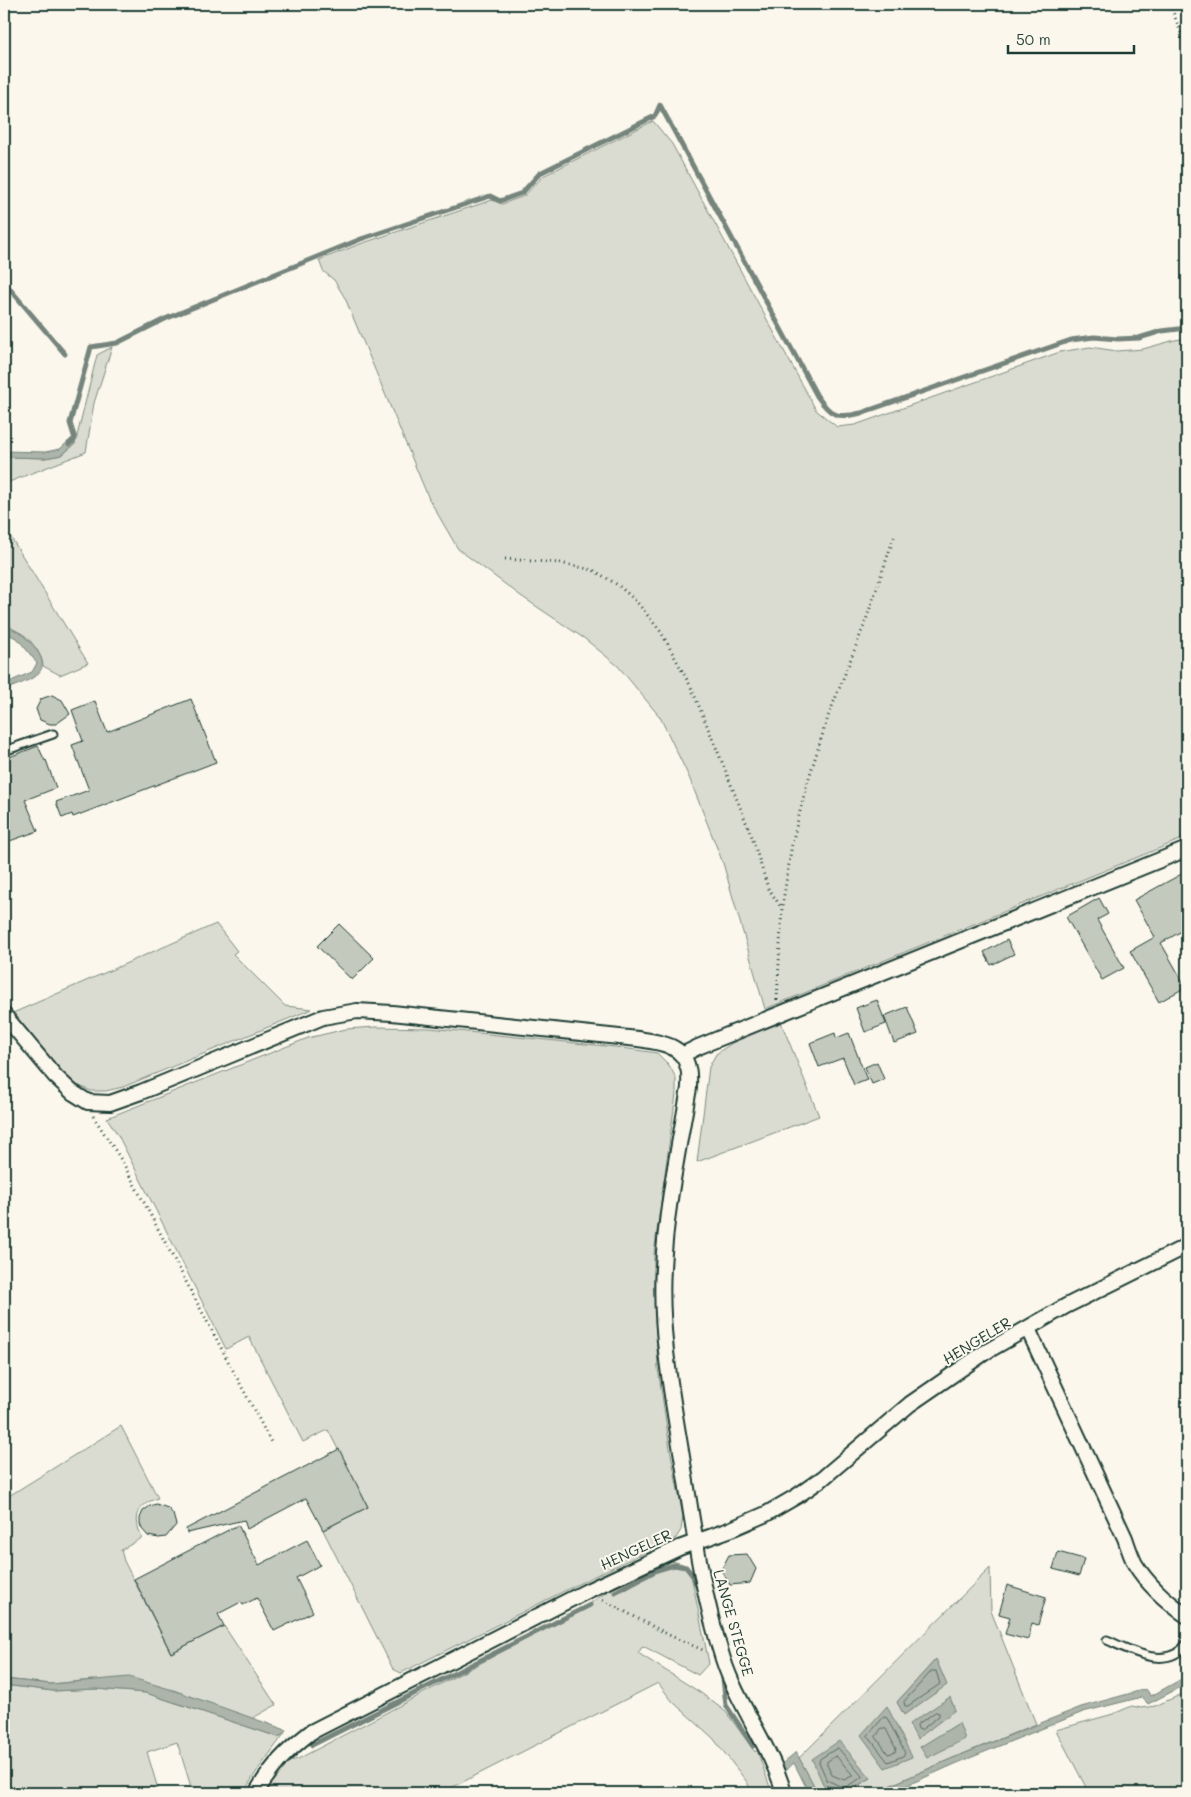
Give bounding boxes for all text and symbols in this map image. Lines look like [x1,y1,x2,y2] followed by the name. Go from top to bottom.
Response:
[1008,22,1135,54] scale bar
[1016,29,1051,49] text: 50 m
[939,1312,1014,1368] street label: HENGELER
[597,1524,674,1574] street label: HENGELER
[709,1567,759,1679] street label: LANGE STEGGE

